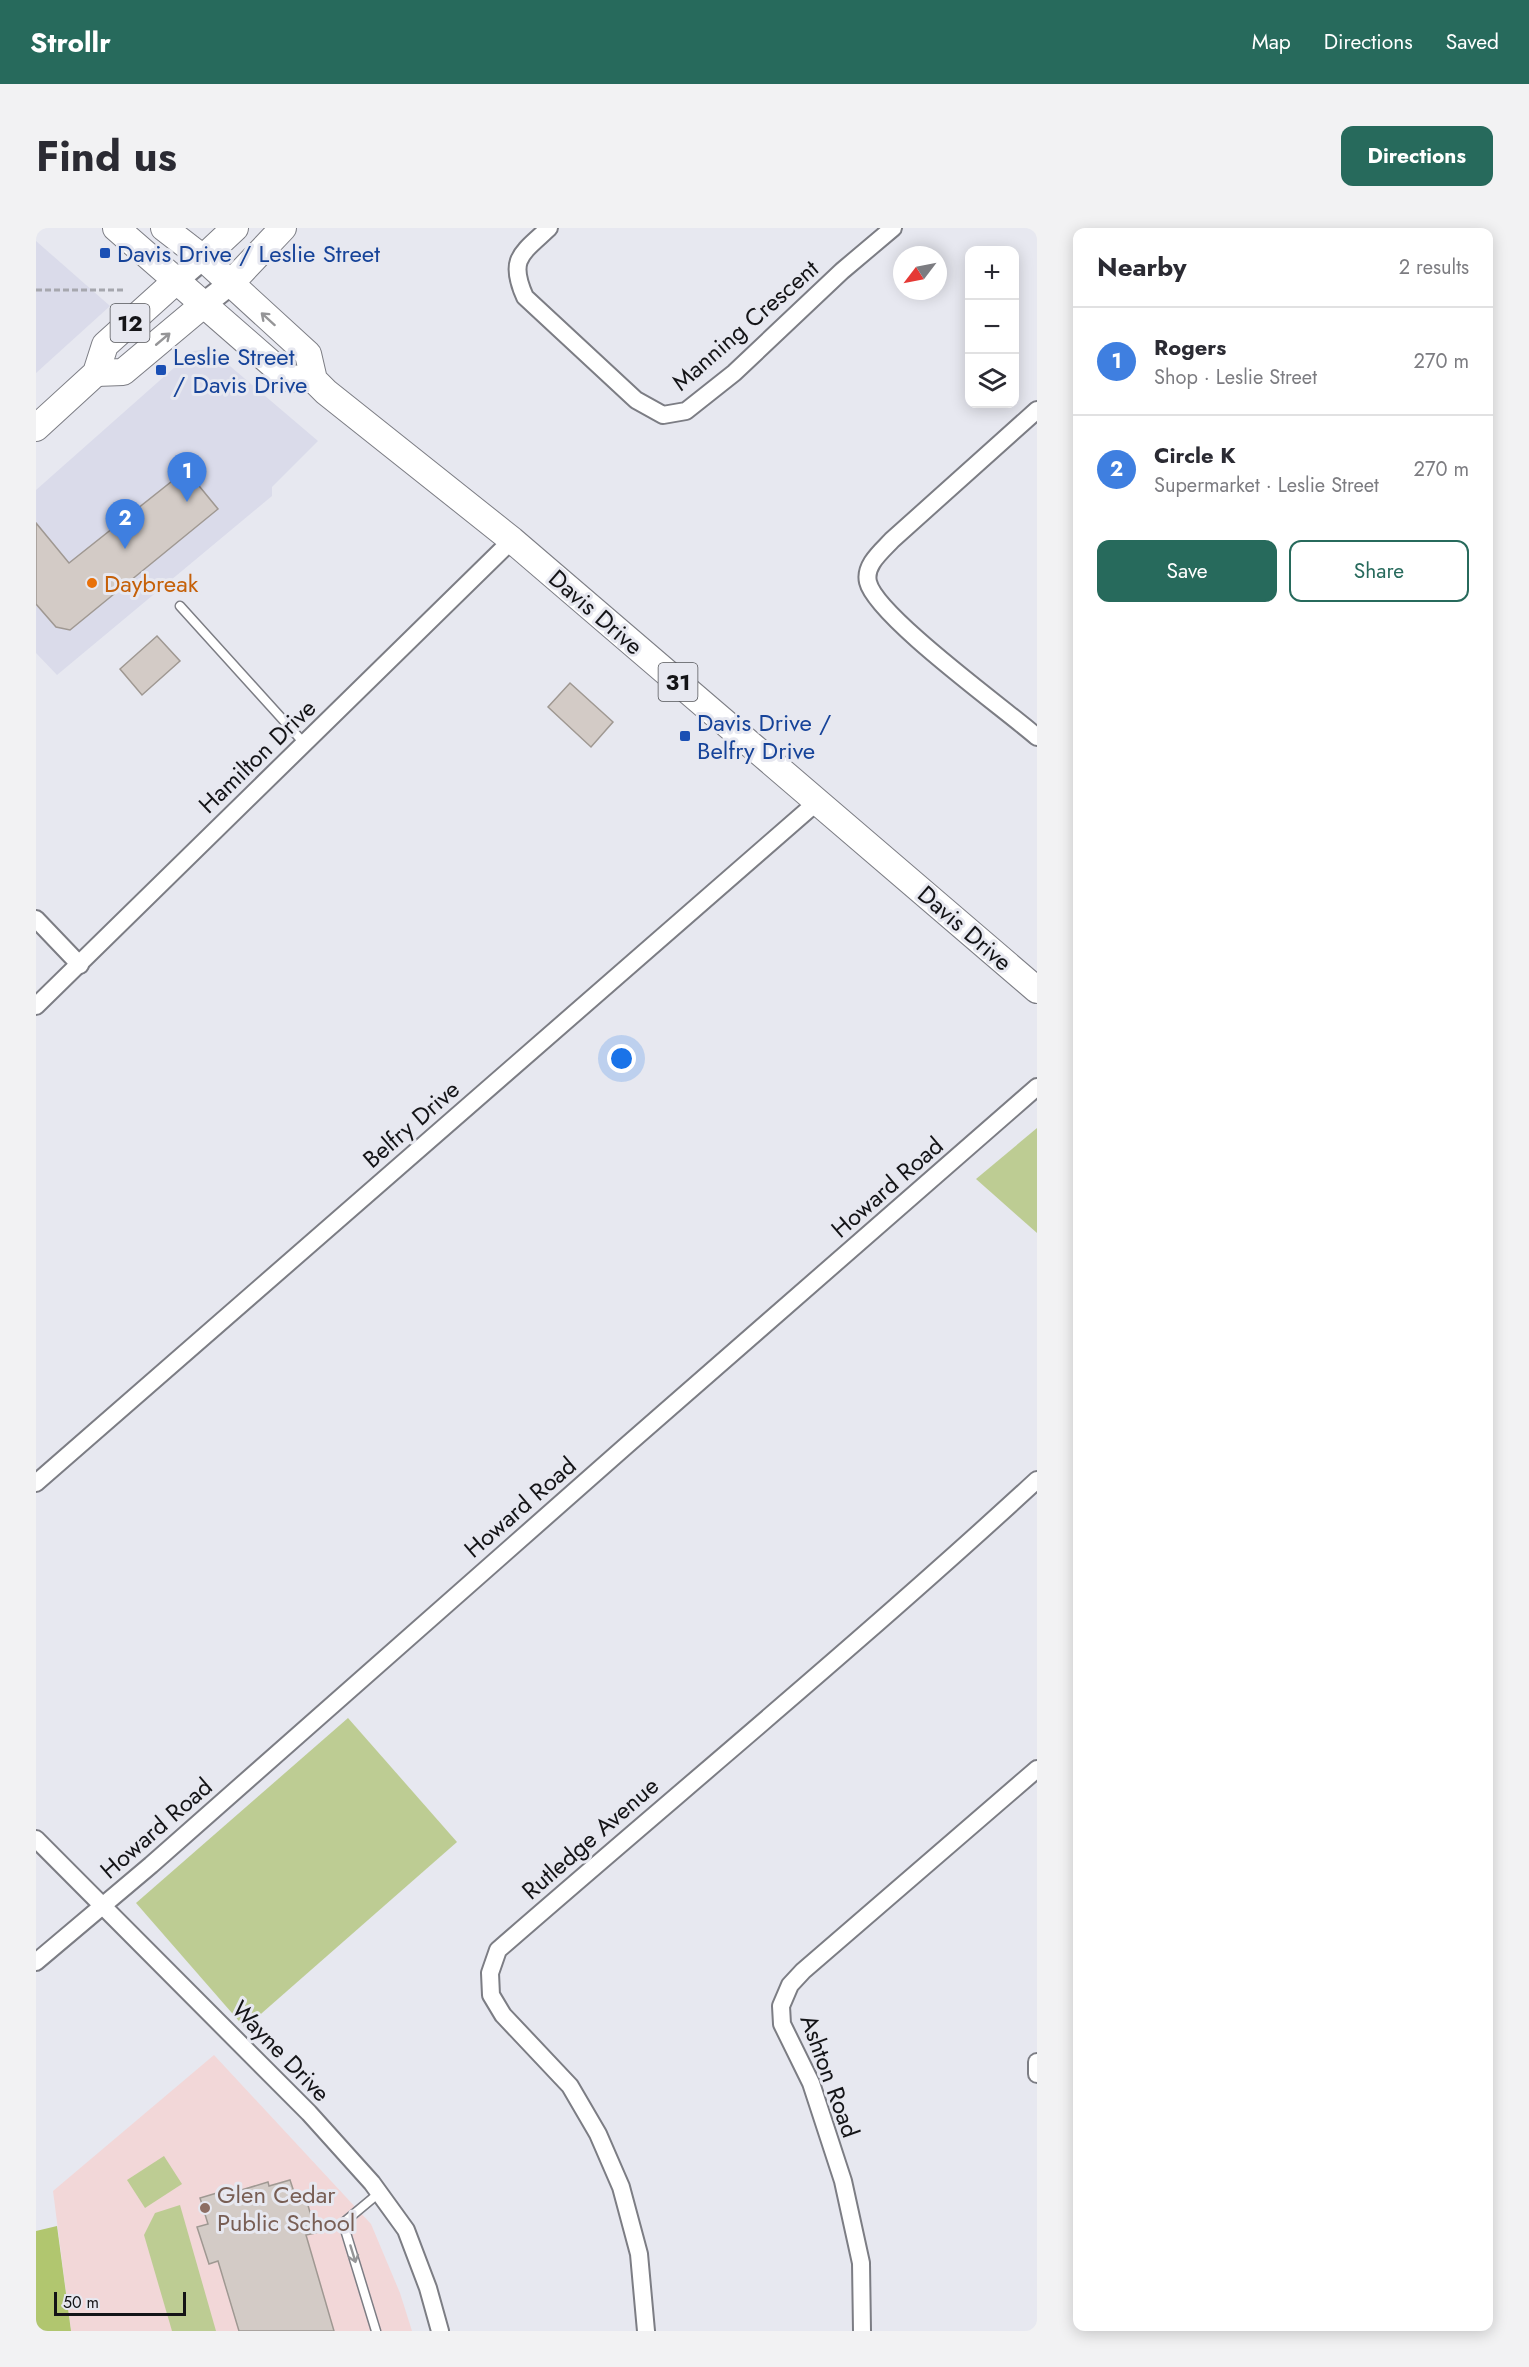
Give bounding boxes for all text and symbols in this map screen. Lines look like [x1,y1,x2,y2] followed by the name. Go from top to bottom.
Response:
[30,22,111,63] text: Strollr
[1252,27,1291,57] text: Map
[1324,27,1413,57] text: Directions
[1446,27,1499,57] text: Saved
[36,126,177,187] text: Find us
[1341,126,1493,186] button: Directions
[117,236,380,271] place label: Davis Drive / Leslie Street
[98,246,112,260] marker: Davis Drive / Leslie Street
[893,246,947,300] north arrow
[965,246,1019,408] map controls
[965,246,1019,300] button: +
[1097,248,1186,286] text: Nearby
[664,251,826,399] street label: Manning Crescent
[1399,253,1469,282] text: 2 results
[965,300,1019,354] button: −
[110,304,149,342] road number: 12
[261,312,276,326] one-way arrow
[1154,331,1226,363] text: Rogers
[155,332,171,345] one-way arrow
[173,339,307,402] place label: Leslie Street / Davis Drive
[1111,347,1122,376] text: 1
[1414,347,1469,376] text: 270 m
[965,354,1019,408] button: layers
[154,363,168,377] marker: Leslie Street / Davis Drive
[1154,363,1317,392] text: Shop · Leslie Street
[1154,439,1236,471] text: Circle K
[168,452,206,502] pin: 1
[1110,455,1123,484] text: 2
[1414,455,1469,484] text: 270 m
[1154,471,1379,500] text: Supermarket · Leslie Street
[106,500,145,549] pin: 2
[1097,540,1277,602] button: Save
[1289,540,1469,602] button: Share
[541,561,651,663] street label: Davis Drive
[104,566,199,601] place label: Daybreak
[85,576,99,590] marker: Daybreak
[658,663,698,701] road number: 31
[190,691,324,821] street label: Hamilton Drive
[697,705,831,768] place label: Davis Drive / Belfry Drive
[678,729,692,743] marker: Davis Drive / Belfry Drive
[910,877,1020,979] street label: Davis Drive
[607,1044,636,1073] your location
[355,1072,467,1176] street label: Belfry Drive
[823,1128,951,1246] street label: Howard Road
[456,1448,584,1566] street label: Howard Road
[92,1769,220,1887] street label: Howard Road
[514,1769,666,1907] street label: Rutledge Avenue
[224,1992,338,2110] street label: Wayne Drive
[792,2010,868,2142] street label: Ashton Road
[217,2177,355,2240] place label: Glen Cedar Public School
[198,2201,212,2215] marker: Glen Cedar Public School
[348,2244,359,2263] one-way arrow
[54,2289,186,2316] scale bar
[63,2291,99,2314] text: 50 m

